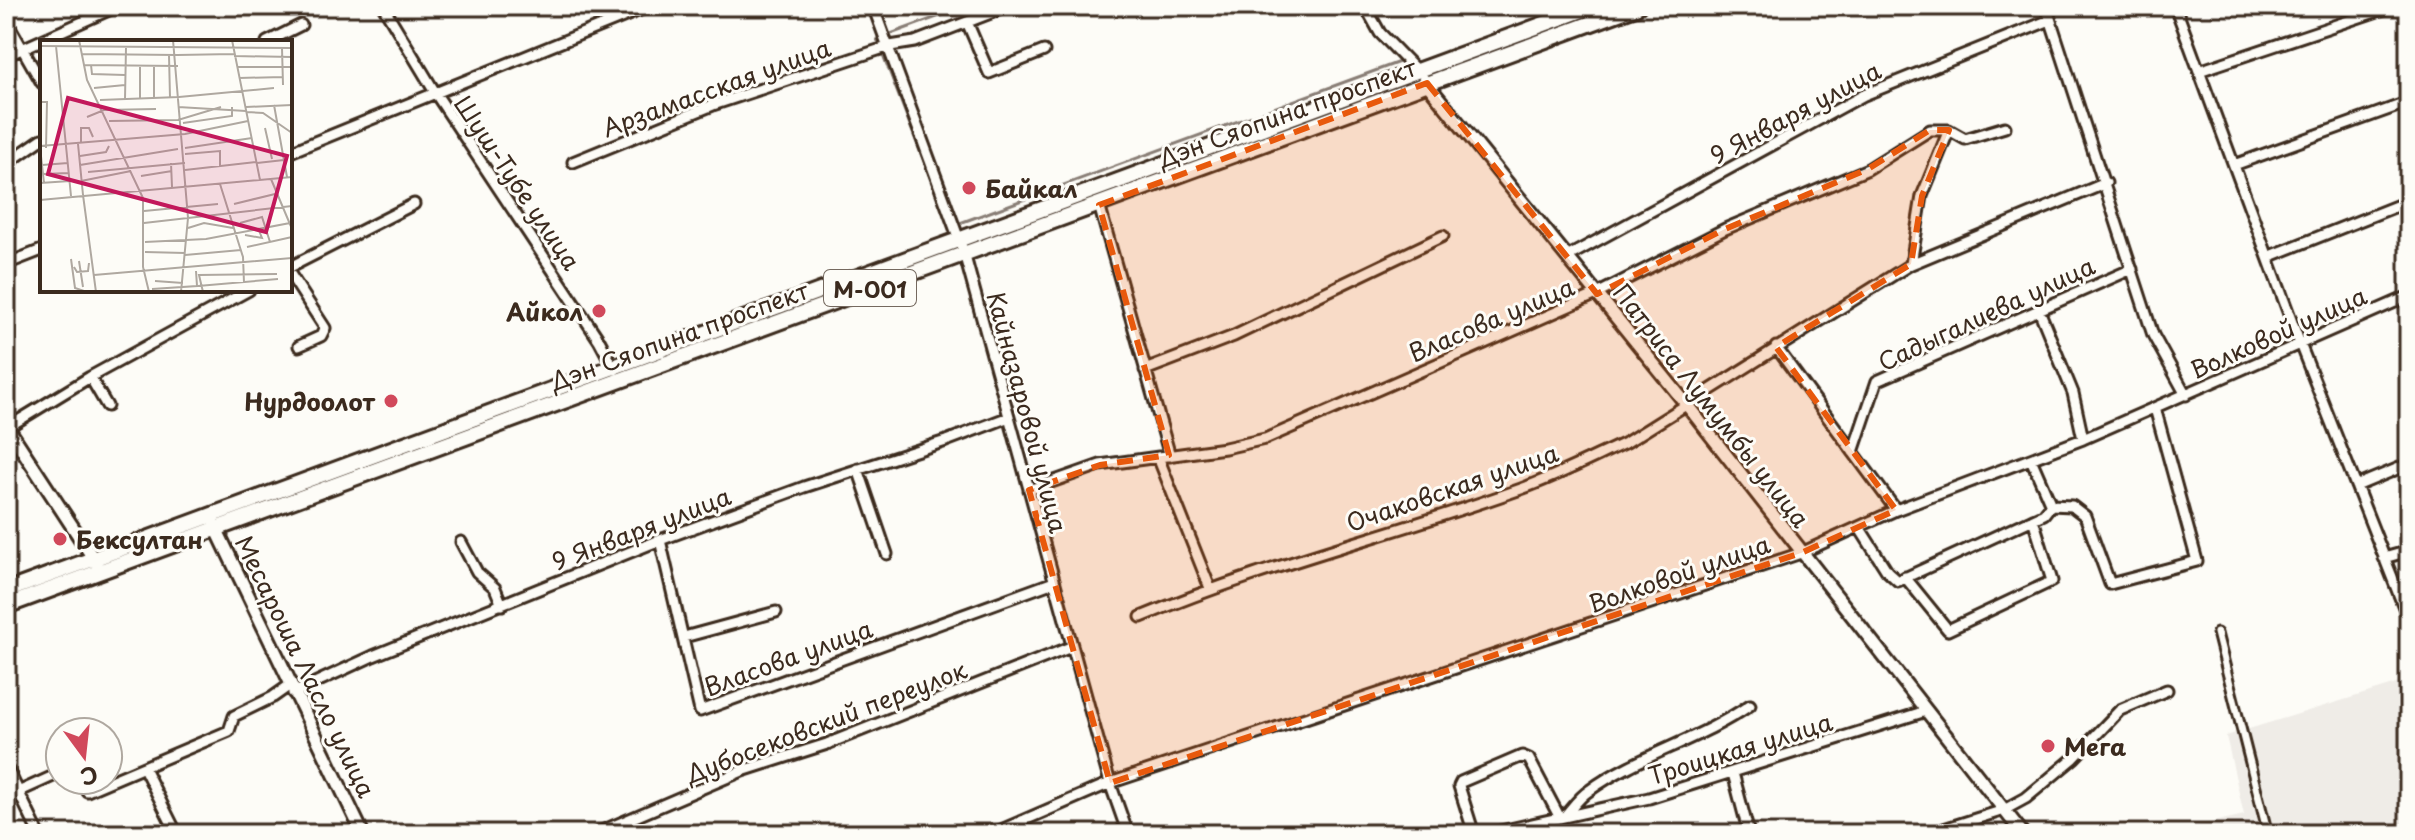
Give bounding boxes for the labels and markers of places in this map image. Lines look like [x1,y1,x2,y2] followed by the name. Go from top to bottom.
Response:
[985,170,1078,206] place label: Байкал
[960,179,978,197] marker: Байкал
[506,293,583,329] place label: Айкол
[590,302,608,320] marker: Айкол
[244,383,376,419] place label: Нурдоолот
[382,392,400,410] marker: Нурдоолот
[76,521,203,557] place label: Бексултан
[51,530,69,548] marker: Бексултан
[2064,728,2127,764] place label: Мега
[2039,737,2057,755] marker: Мега

